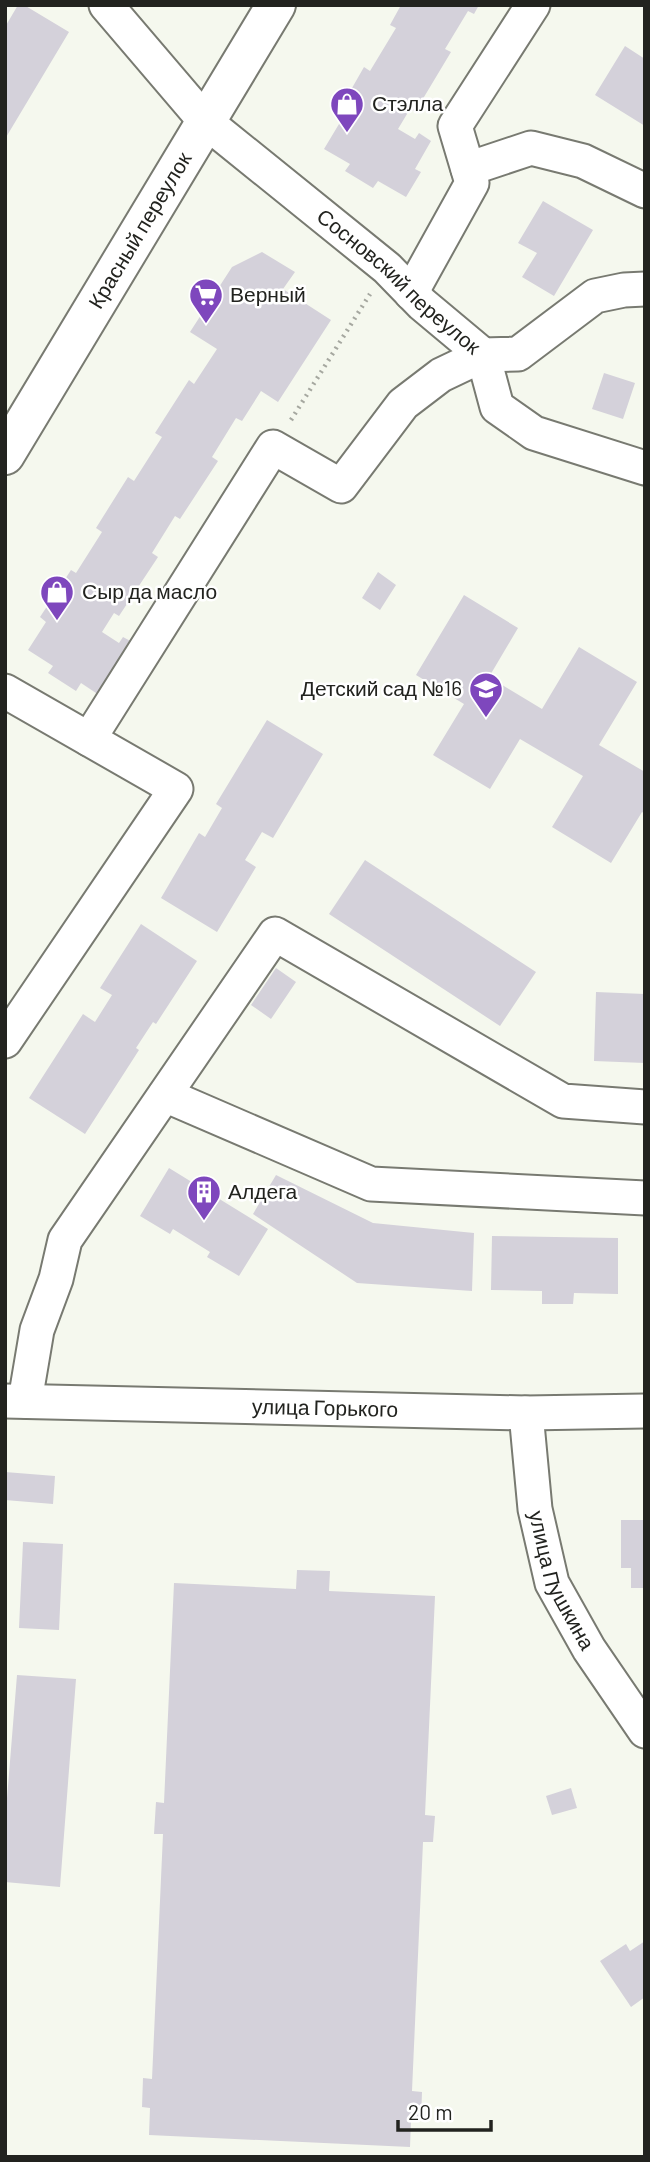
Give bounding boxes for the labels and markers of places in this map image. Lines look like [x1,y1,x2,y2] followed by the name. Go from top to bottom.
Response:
[328,85,366,134] shop icon: Стэлла
[372,90,444,115] place label: Стэлла
[187,276,225,325] supermarket icon: Верный
[230,281,306,306] place label: Верный
[38,573,76,622] shop icon: Сыр да масло
[82,578,217,603] place label: Сыр да масло
[467,670,505,719] school or university icon: Детский сад №16
[301,675,462,700] place label: Детский сад №16
[185,1173,223,1222] building icon: Алдега
[228,1178,297,1203] place label: Алдега

